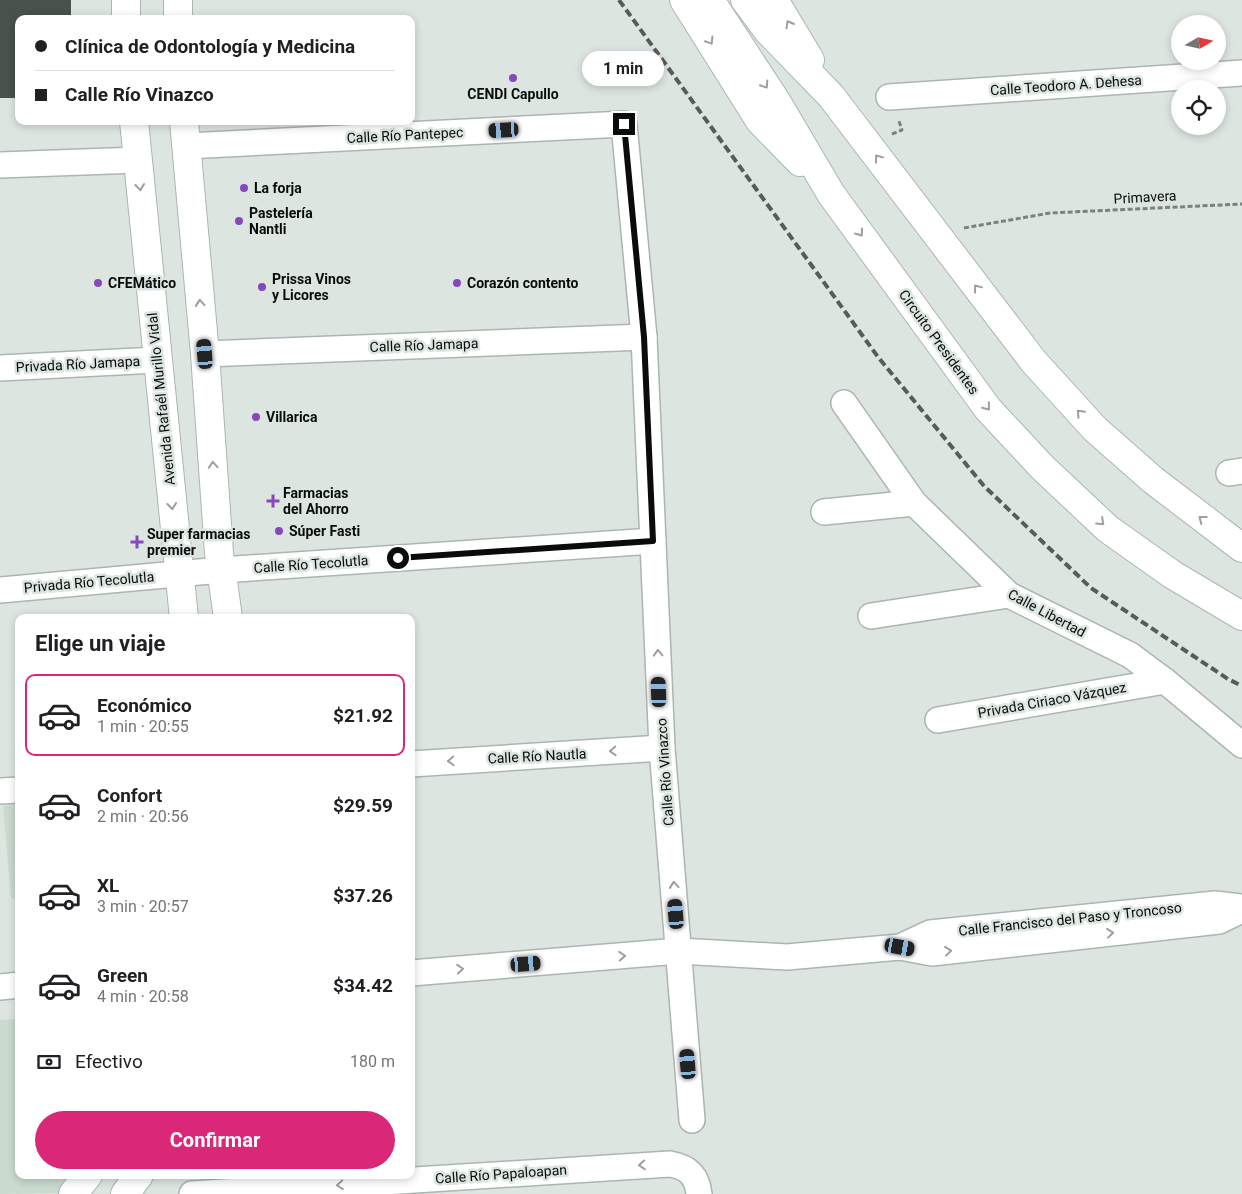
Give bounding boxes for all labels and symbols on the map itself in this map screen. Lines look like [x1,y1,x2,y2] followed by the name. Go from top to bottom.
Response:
[1171,15,1226,70] north arrow
[786,20,796,29] one-way arrow
[703,36,713,45] one-way arrow
[583,52,665,86] callout: 1 min
[507,72,519,84] marker: CENDI Capullo
[990,72,1142,98] street label: Calle Teodoro A. Dehesa
[759,79,769,88] one-way arrow
[467,86,559,102] place label: CENDI Capullo
[613,113,635,135] route end
[488,122,519,138] car
[346,124,464,146] street label: Calle Río Pantepec
[875,154,884,164] one-way arrow
[254,180,302,196] place label: La forja
[238,182,250,194] marker: La forja
[134,183,145,191] one-way arrow
[1113,187,1177,207] street label: Primavera
[249,205,313,237] place label: Pastelería Nantli
[233,215,245,227] marker: Pastelería Nantli
[854,227,863,237] one-way arrow
[272,271,351,303] place label: Prissa Vinos y Licores
[108,275,176,291] place label: CFEMático
[467,275,578,291] place label: Corazón contento
[92,277,104,289] marker: CFEMático
[451,277,463,289] marker: Corazón contento
[256,281,268,293] marker: Prissa Vinos y Licores
[973,284,982,293] one-way arrow
[896,287,982,397] street label: Circuito Presidentes
[195,298,206,306] one-way arrow
[144,312,178,486] street label: Avenida Rafaél Murillo Vidal
[369,335,479,355] street label: Calle Río Jamapa
[196,338,213,370] car
[15,353,141,375] street label: Privada Río Jamapa
[981,401,990,410] one-way arrow
[266,409,318,425] place label: Villarica
[1077,409,1086,418] one-way arrow
[250,411,262,423] marker: Villarica
[207,460,218,468] one-way arrow
[283,485,349,517] place label: Farmacias del Ahorro
[267,495,279,507] marker: Farmacias del Ahorro
[166,502,177,510] one-way arrow
[1095,516,1104,525] one-way arrow
[1199,516,1208,525] one-way arrow
[289,523,360,539] place label: Súper Fasti
[273,525,285,537] marker: Súper Fasti
[147,526,250,558] place label: Super farmacias premier
[131,536,143,548] marker: Super farmacias premier
[387,547,409,569] route start
[253,552,369,576] street label: Calle Río Tecolutla
[23,568,155,596] street label: Privada Río Tecolutla
[1005,586,1089,640] street label: Calle Libertad
[652,649,663,657] one-way arrow
[650,677,667,707] car
[977,679,1128,721] street label: Privada Ciriaco Vázquez
[653,718,677,826] street label: Calle Río Vinazco
[487,745,587,767] street label: Calle Río Nautla
[609,746,617,757] one-way arrow
[447,756,455,767] one-way arrow
[668,881,679,889] one-way arrow
[667,898,684,930] car
[958,899,1182,939] street label: Calle Francisco del Paso y Troncoso
[1106,928,1114,939] one-way arrow
[883,937,916,957] car
[944,946,952,957] one-way arrow
[618,951,626,962] one-way arrow
[510,955,541,973] car
[456,964,464,975] one-way arrow
[679,1048,696,1080] car
[638,1160,646,1171] one-way arrow
[435,1161,567,1187] street label: Calle Río Papaloapan
[336,1179,344,1190] one-way arrow

